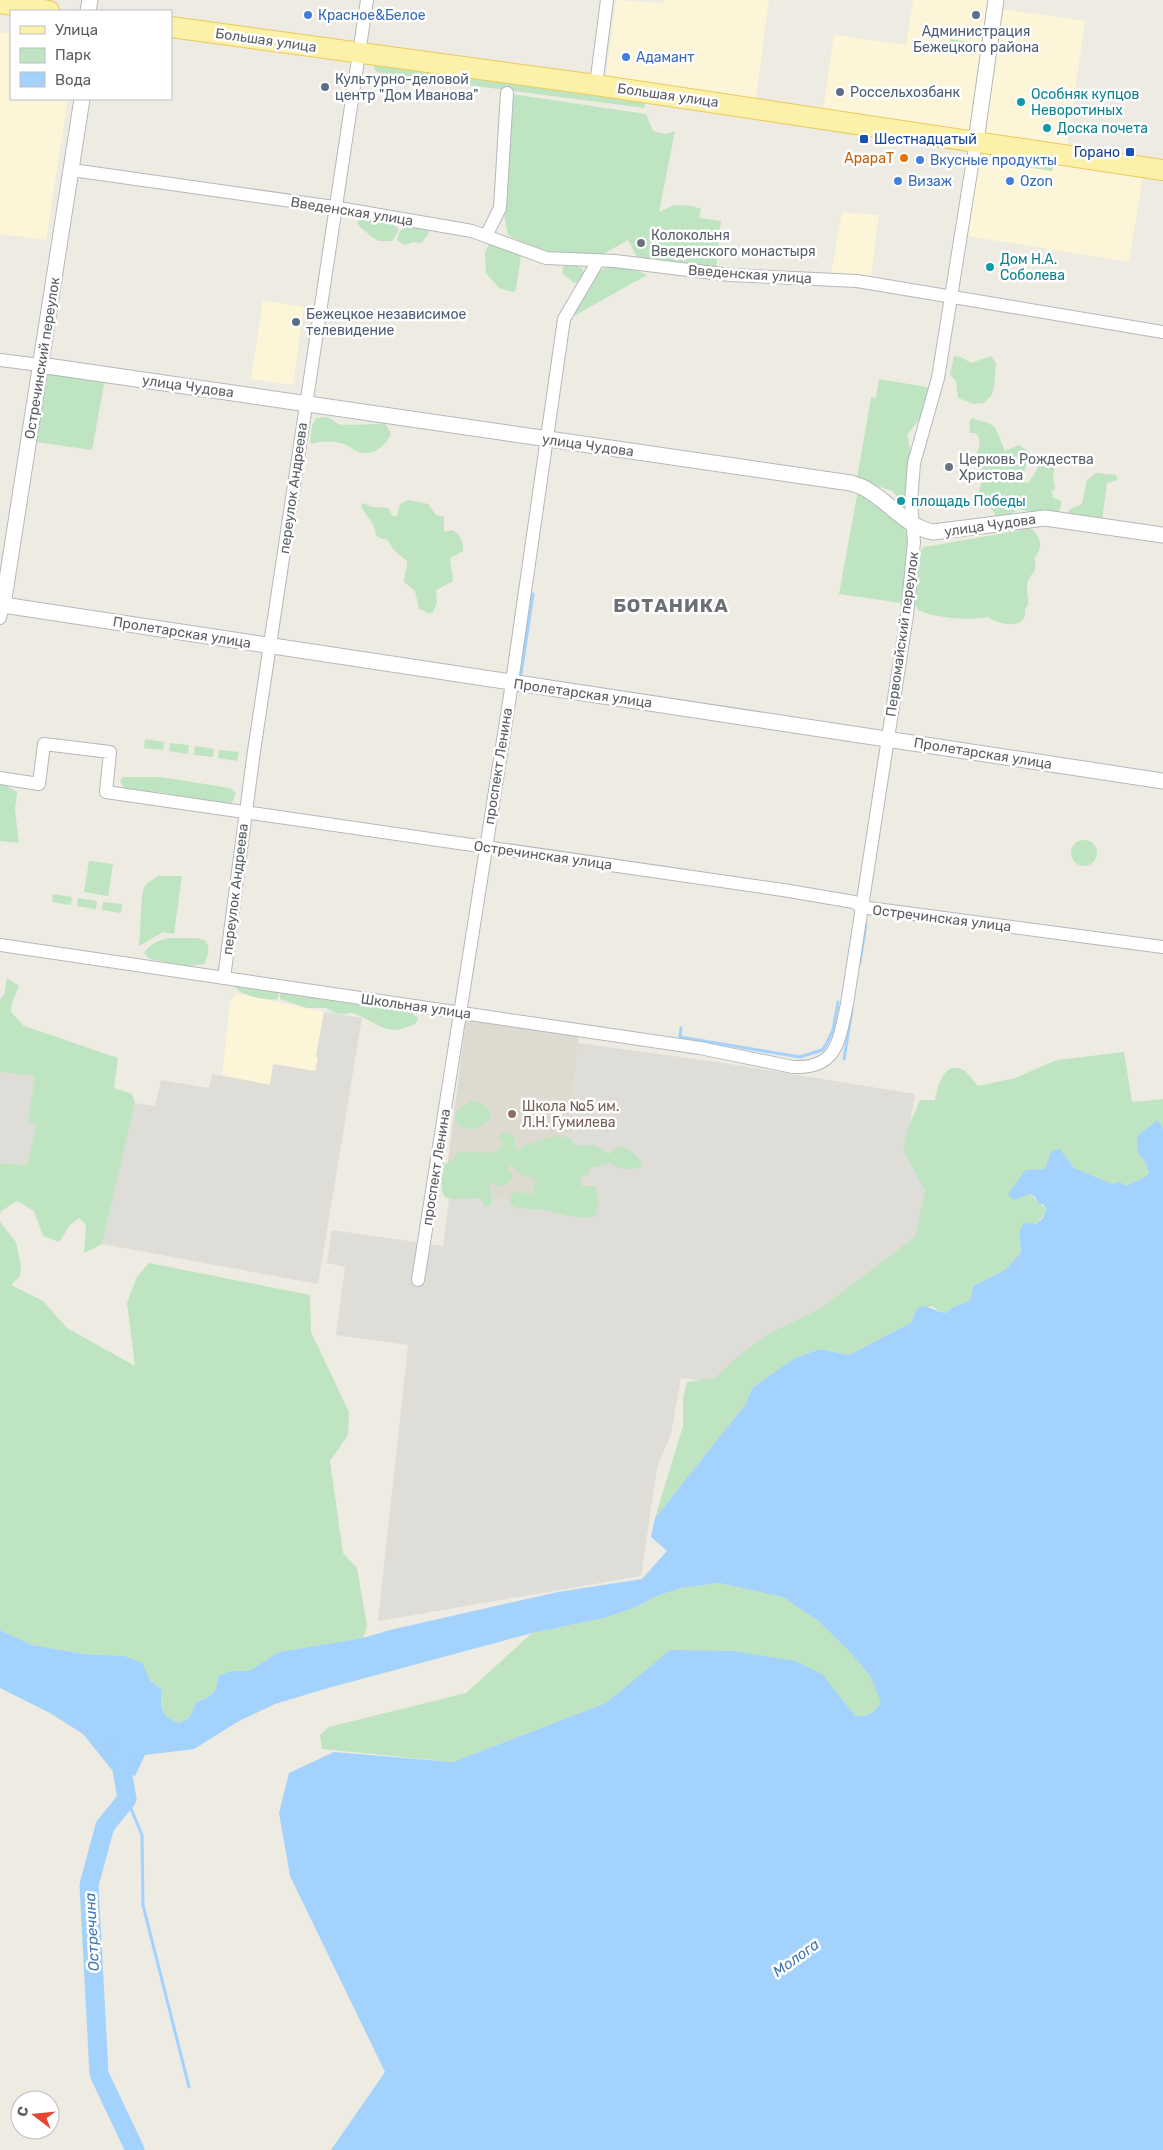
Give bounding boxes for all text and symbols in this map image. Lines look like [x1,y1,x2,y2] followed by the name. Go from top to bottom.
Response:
[318,7,426,24] place label: Красное&Белое
[302,9,314,21] marker: Красное&Белое
[970,9,982,21] marker: Администрация Бежецкого района
[10,10,172,100] legend
[55,21,98,39] text: Улица
[913,23,1039,56] place label: Администрация Бежецкого района
[214,25,318,56] street label: Большая улица
[55,46,91,64] text: Парк
[636,49,694,66] place label: Адамант
[620,51,632,63] marker: Адамант
[55,71,91,89] text: Вода
[335,71,478,104] place label: Культурно-деловой центр "Дом Иванова"
[616,80,720,111] street label: Большая улица
[319,81,331,93] marker: Культурно-деловой центр "Дом Иванова"
[850,84,961,101] place label: Россельхозбанк
[834,86,846,98] marker: Россельхозбанк
[1031,86,1140,119] place label: Особняк купцов Неворотиных
[1015,96,1027,108] marker: Особняк купцов Неворотиных
[1057,120,1148,137] place label: Доска почета
[1041,122,1053,134] marker: Доска почета
[874,131,977,148] place label: Шестнадцатый
[858,133,870,145] marker: Шестнадцатый
[1074,144,1120,161] place label: Горано
[1124,146,1136,158] marker: Горано
[844,150,894,167] place label: АрараТ
[898,152,910,164] marker: АрараТ
[930,152,1057,169] place label: Вкусные продукты
[914,154,926,166] marker: Вкусные продукты
[908,173,952,190] place label: Визаж
[1020,173,1053,190] place label: Ozon
[892,175,904,187] marker: Визаж
[1004,175,1016,187] marker: Ozon
[289,193,415,230] street label: Введенская улица
[651,227,816,260] place label: Колокольня Введенского монастыря
[635,237,647,249] marker: Колокольня Введенского монастыря
[1000,251,1065,284] place label: Дом Н.А. Соболева
[984,261,996,273] marker: Дом Н.А. Соболева
[687,262,812,287] street label: Введенская улица
[21,275,64,440] street label: Остречинский переулок
[306,306,466,339] place label: Бежецкое независимое телевидение
[290,316,302,328] marker: Бежецкое независимое телевидение
[141,372,235,401] street label: улица Чудова
[276,421,311,555] street label: переулок Андреева
[541,431,635,460] street label: улица Чудова
[959,451,1094,484] place label: Церковь Рождества Христова
[943,461,955,473] marker: Церковь Рождества Христова
[911,493,1026,510] place label: площадь Победы
[895,495,907,507] marker: площадь Победы
[943,511,1037,540] street label: улица Чудова
[882,550,923,718] street label: Первомайский переулок
[613,594,729,617] district label: БОТАНИКА
[112,613,252,652] street label: Пролетарская улица
[513,675,653,712] street label: Пролетарская улица
[481,707,516,826] street label: проспект Ленина
[913,734,1053,773] street label: Пролетарская улица
[219,822,252,956] street label: переулок Андреева
[473,837,613,874] street label: Остречинская улица
[872,902,1012,935] street label: Остречинская улица
[360,990,472,1023] street label: Школьная улица
[522,1098,619,1131] place label: Школа №5 им. Л.Н. Гумилева
[419,1108,454,1227] street label: проспект Ленина
[506,1108,518,1120] marker: Школа №5 им. Л.Н. Гумилева
[81,1892,103,1972] water label: Остречина
[769,1935,823,1981] water label: Молога
[10,2090,60,2140] north arrow
[13,2104,33,2119] text: С

